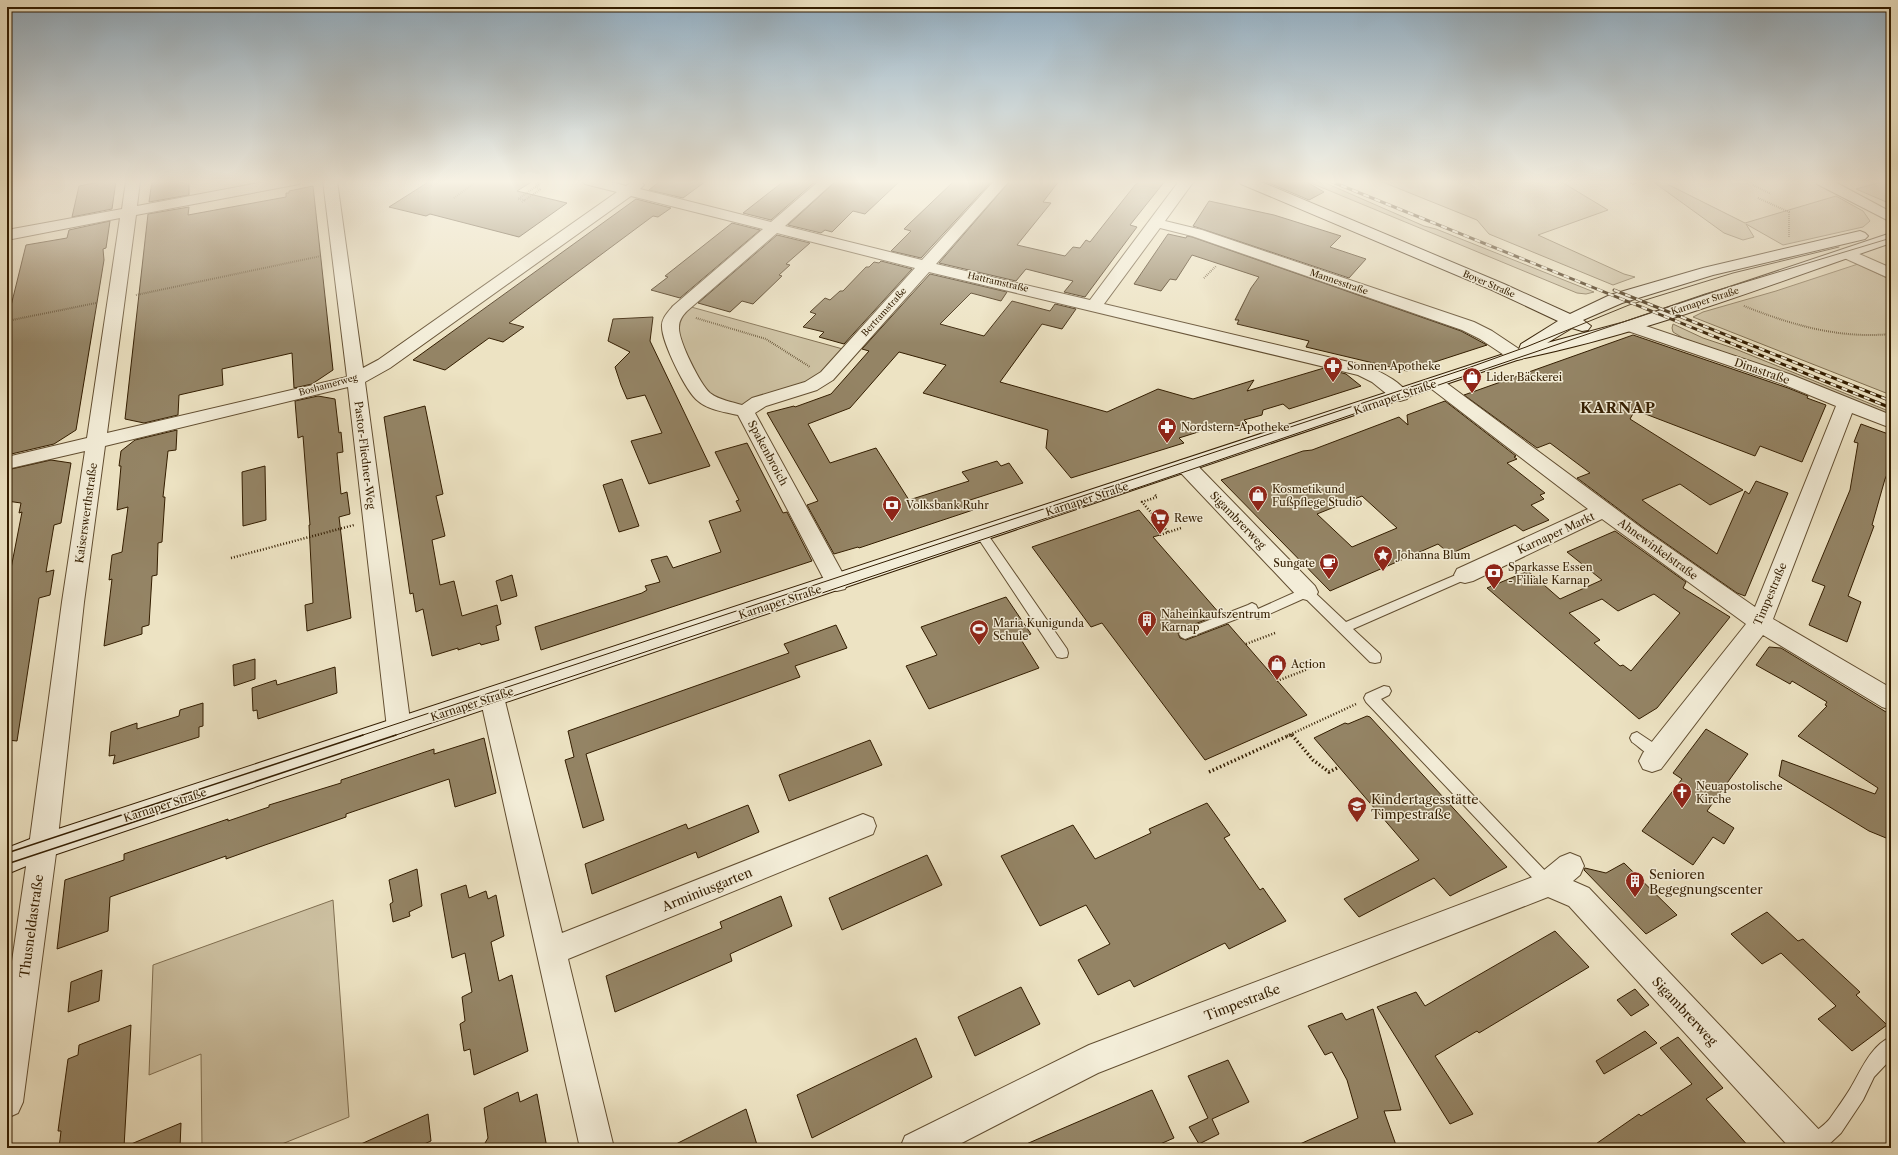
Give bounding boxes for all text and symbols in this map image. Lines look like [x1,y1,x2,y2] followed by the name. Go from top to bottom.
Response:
[1309,266,1370,297] street label: Mannesstraße
[1461,268,1517,299] street label: Boyer Straße
[966,269,1030,294] street label: Hattramstraße
[1669,284,1740,317] street label: Karnaper Straße
[859,285,908,338] street label: Bertramstraße
[1322,355,1344,383] pharmacy icon: Sonnen Apotheke
[1732,355,1792,387] street label: Dinastraße
[1347,359,1440,373] place label: Sonnen Apotheke
[1461,366,1483,394] shop icon: Lider Bäckerei
[1486,370,1563,384] place label: Lider Bäckerei
[297,371,359,398] street label: Boshamerweg
[1352,376,1438,418] street label: Karnaper Straße
[1580,398,1656,417] district label: KARNAP
[351,400,379,510] street label: Pastor-Fliedner-Weg
[1156,416,1178,444] pharmacy icon: Nordstern-Apotheke
[745,418,791,488] street label: Spakenbroich
[1181,420,1290,434] place label: Nordstern-Apotheke
[72,462,100,564] street label: Kaiserswerthstraße
[1044,479,1130,519] street label: Karnaper Straße
[1272,482,1363,509] place label: Kosmetik und Fußpflege Studio
[1247,484,1269,512] shop icon: Kosmetik und Fußpflege Studio
[1207,488,1269,552] street label: Sigambrerweg
[881,494,903,522] bank icon: Volksbank Ruhr
[905,498,989,512] place label: Volksbank Ruhr
[1149,507,1171,535] supermarket icon: Rewe
[1515,509,1597,557] street label: Karnaper Markt
[1174,511,1203,525] place label: Rewe
[1614,515,1701,583] street label: Ahnewinkelstraße
[1372,544,1394,572] place icon: Johanna Blum
[1395,548,1471,562] place label: Johanna Blum
[1318,552,1340,580] cafe icon: Sungate
[1273,556,1315,570] place label: Sungate
[1508,560,1593,587] place label: Sparkasse Essen - Filiale Karnap
[1750,560,1790,628] street label: Timpestraße
[1483,562,1505,590] bank icon: Sparkasse Essen - Filiale Karnap
[737,582,823,622] street label: Karnaper Straße
[1161,607,1271,634] place label: Naheinkaufszentrum Karnap
[1136,609,1158,637] building icon: Naheinkaufszentrum Karnap
[993,616,1084,643] place label: Maria Kunigunda Schule
[968,618,990,646] sports icon: Maria Kunigunda Schule
[1266,653,1288,681] shop icon: Action
[1290,657,1326,671] place label: Action
[429,684,515,724] street label: Karnaper Straße
[1696,779,1783,806] place label: Neuapostolische Kirche
[1671,781,1693,809] church icon: Neuapostolische Kirche
[122,785,208,825] street label: Karnaper Straße
[1371,791,1479,822] place label: Kindertagesstätte Timpestraße
[1346,795,1368,823] school or university icon: Kindertagesstätte Timpestraße
[659,864,755,915] street label: Arminiusgarten
[1649,866,1763,897] place label: Senioren Begegnungscenter
[1624,870,1646,898] building icon: Senioren Begegnungscenter
[16,873,46,979] street label: Thusneldastraße
[1649,973,1721,1049] street label: Sigambrerweg
[1202,980,1282,1024] street label: Timpestraße

